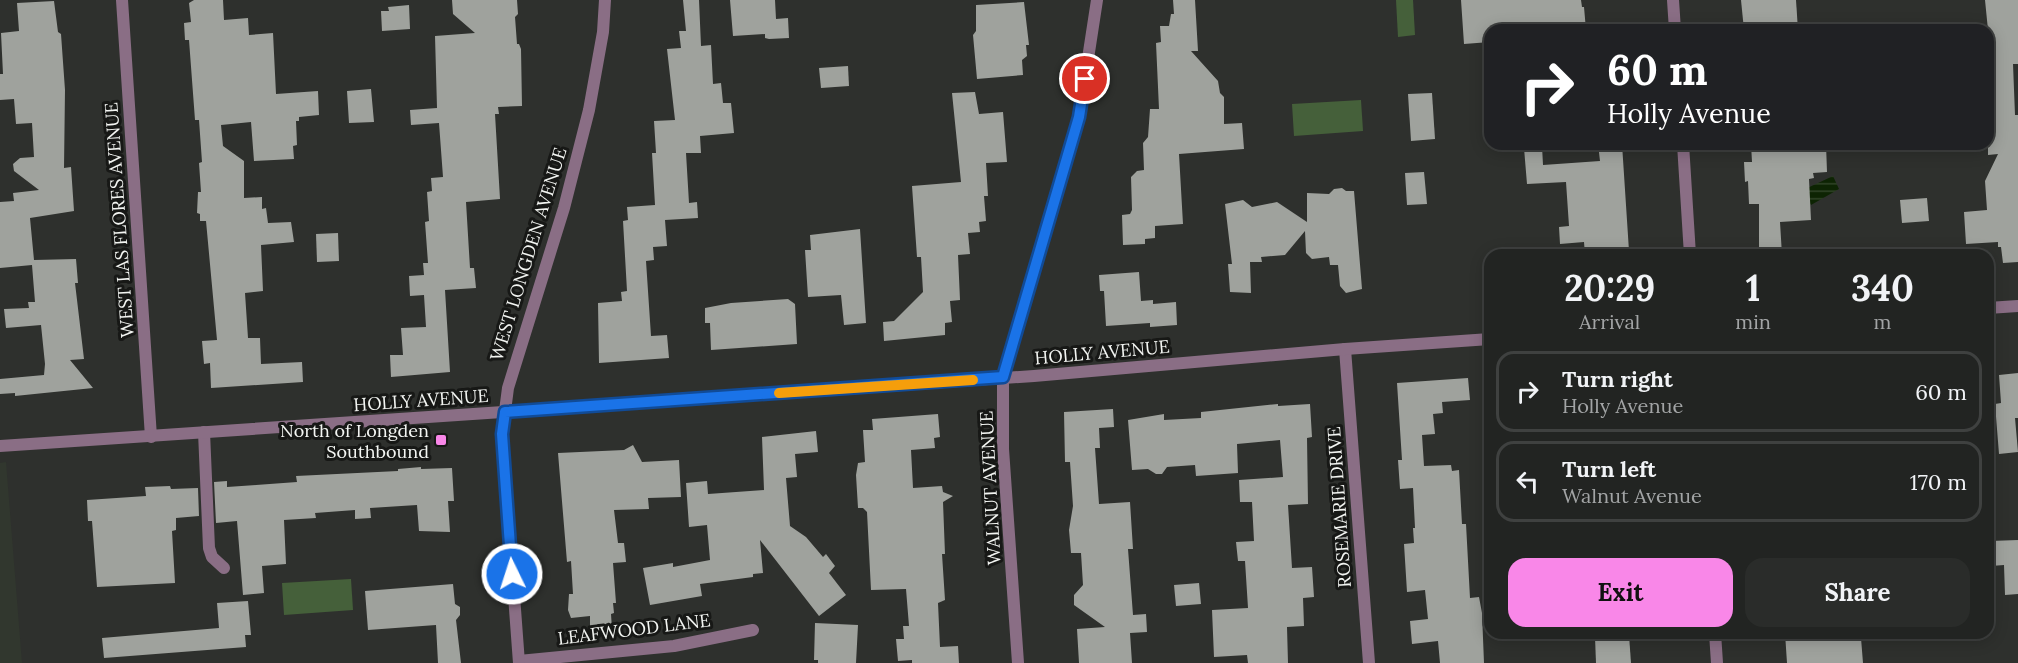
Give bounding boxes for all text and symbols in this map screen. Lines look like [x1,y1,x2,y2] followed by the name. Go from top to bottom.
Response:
[1607,43,1708,97] text: 60 m
[1508,48,1586,126] icon: right
[1059,53,1110,104] pin
[1068,62,1101,95] icon: arrive
[1607,96,1771,130] text: Holly Avenue
[99,102,139,338] street label: WEST LAS FLORES AVENUE
[485,145,571,363] street label: WEST LONGDEN AVENUE
[1564,265,1655,311] text: 20:29
[1746,265,1760,311] text: 1
[1851,265,1914,311] text: 340
[1579,309,1640,334] text: Arrival
[1735,309,1771,334] text: min
[1874,309,1891,334] text: m
[1033,335,1171,369] street label: HOLLY AVENUE
[1562,365,1673,393] text: Turn right
[1511,375,1544,408] icon: right
[1915,378,1967,406] text: 60 m
[353,384,489,416] street label: HOLLY AVENUE
[1562,393,1683,418] text: Holly Avenue
[974,410,1006,566] street label: WALNUT AVENUE
[280,419,429,463] place label: North of Longden Southbound
[1322,426,1356,588] street label: ROSEMARIE DRIVE
[434,433,448,447] marker: North of Longden Southbound
[1562,455,1656,483] text: Turn left
[1511,465,1544,498] icon: left
[1910,468,1967,496] text: 170 m
[1562,483,1702,508] text: Walnut Avenue
[480,542,544,606] position arrow
[1508,558,1733,627] button: Exit
[1745,558,1970,627] button: Share
[556,608,712,650] street label: LEAFWOOD LANE

